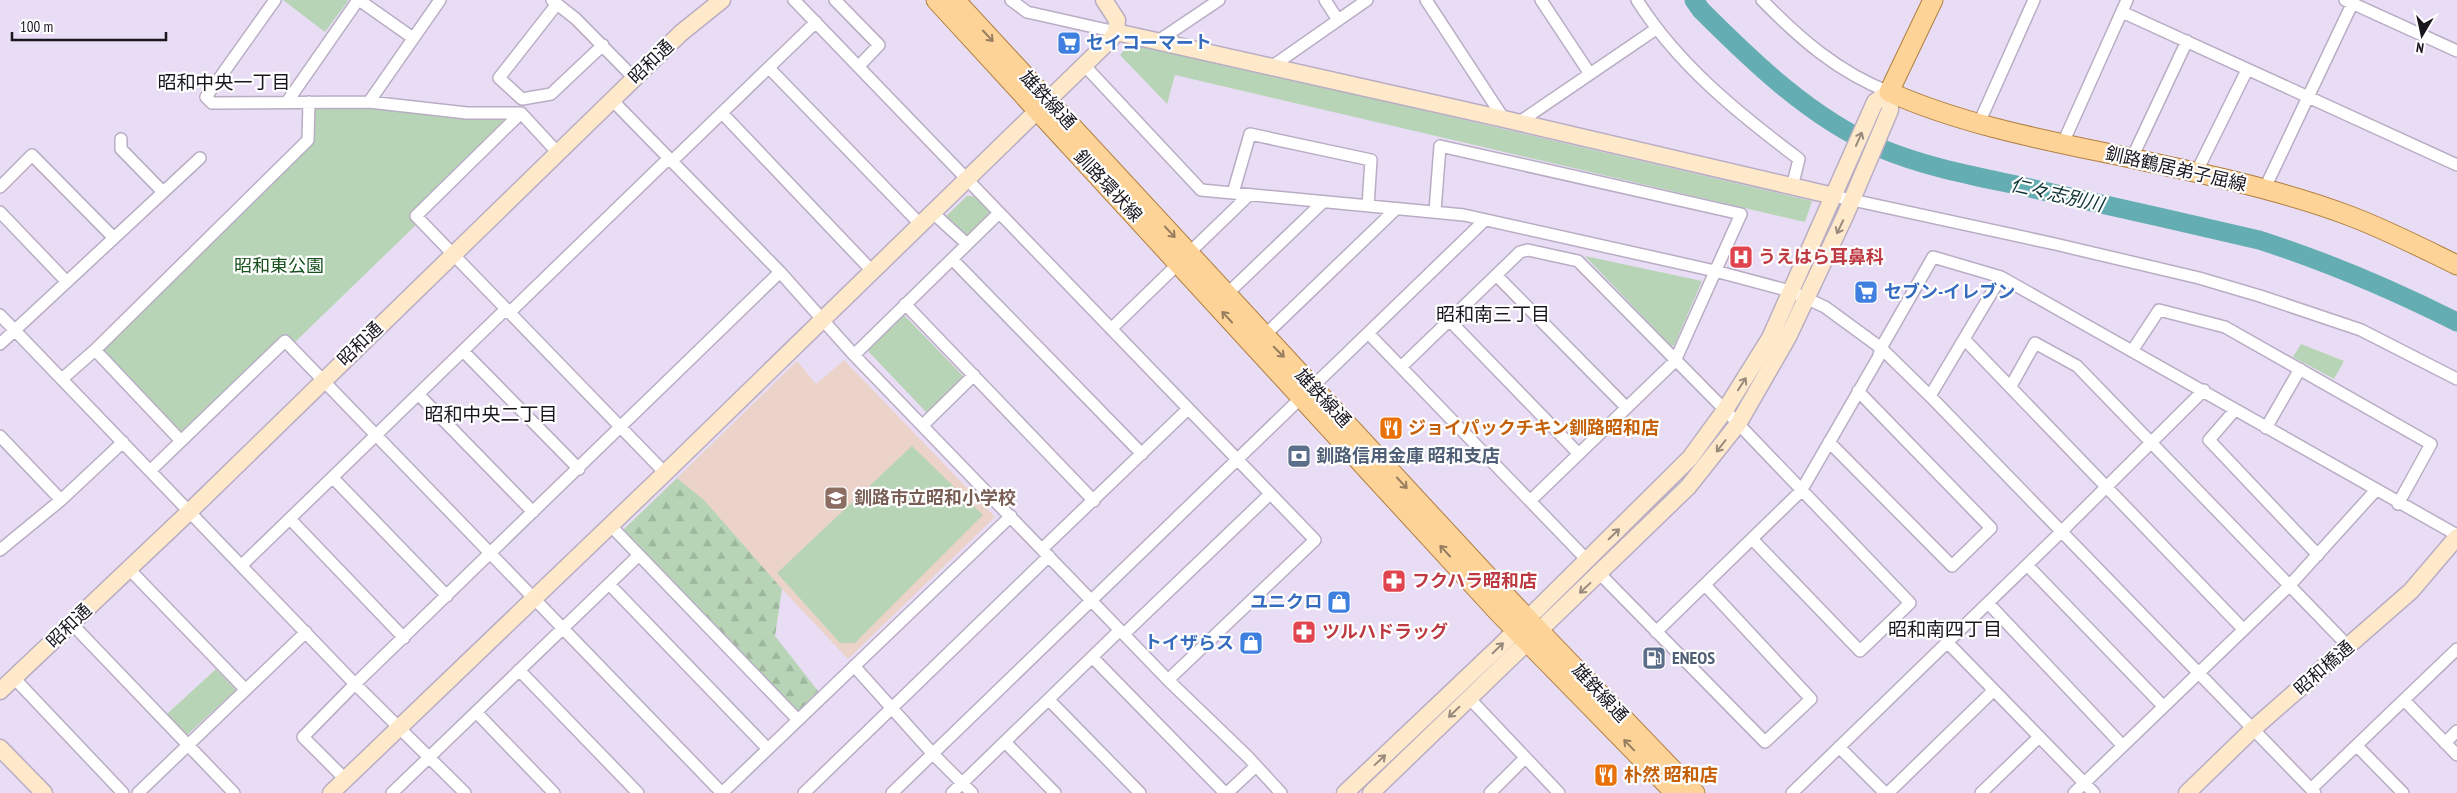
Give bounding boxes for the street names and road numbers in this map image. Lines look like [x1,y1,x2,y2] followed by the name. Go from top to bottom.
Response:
[623,35,678,89] street label: 昭和通
[1015,65,1081,134] street label: 雄鉄線通
[2103,141,2249,196] street label: 釧路鶴居弟子屈線
[1069,145,1147,226] street label: 釧路環状線
[332,317,387,371] street label: 昭和通
[1290,363,1356,432] street label: 雄鉄線通
[41,599,96,653] street label: 昭和通
[2289,635,2358,700] street label: 昭和橋通
[1567,658,1633,727] street label: 雄鉄線通

